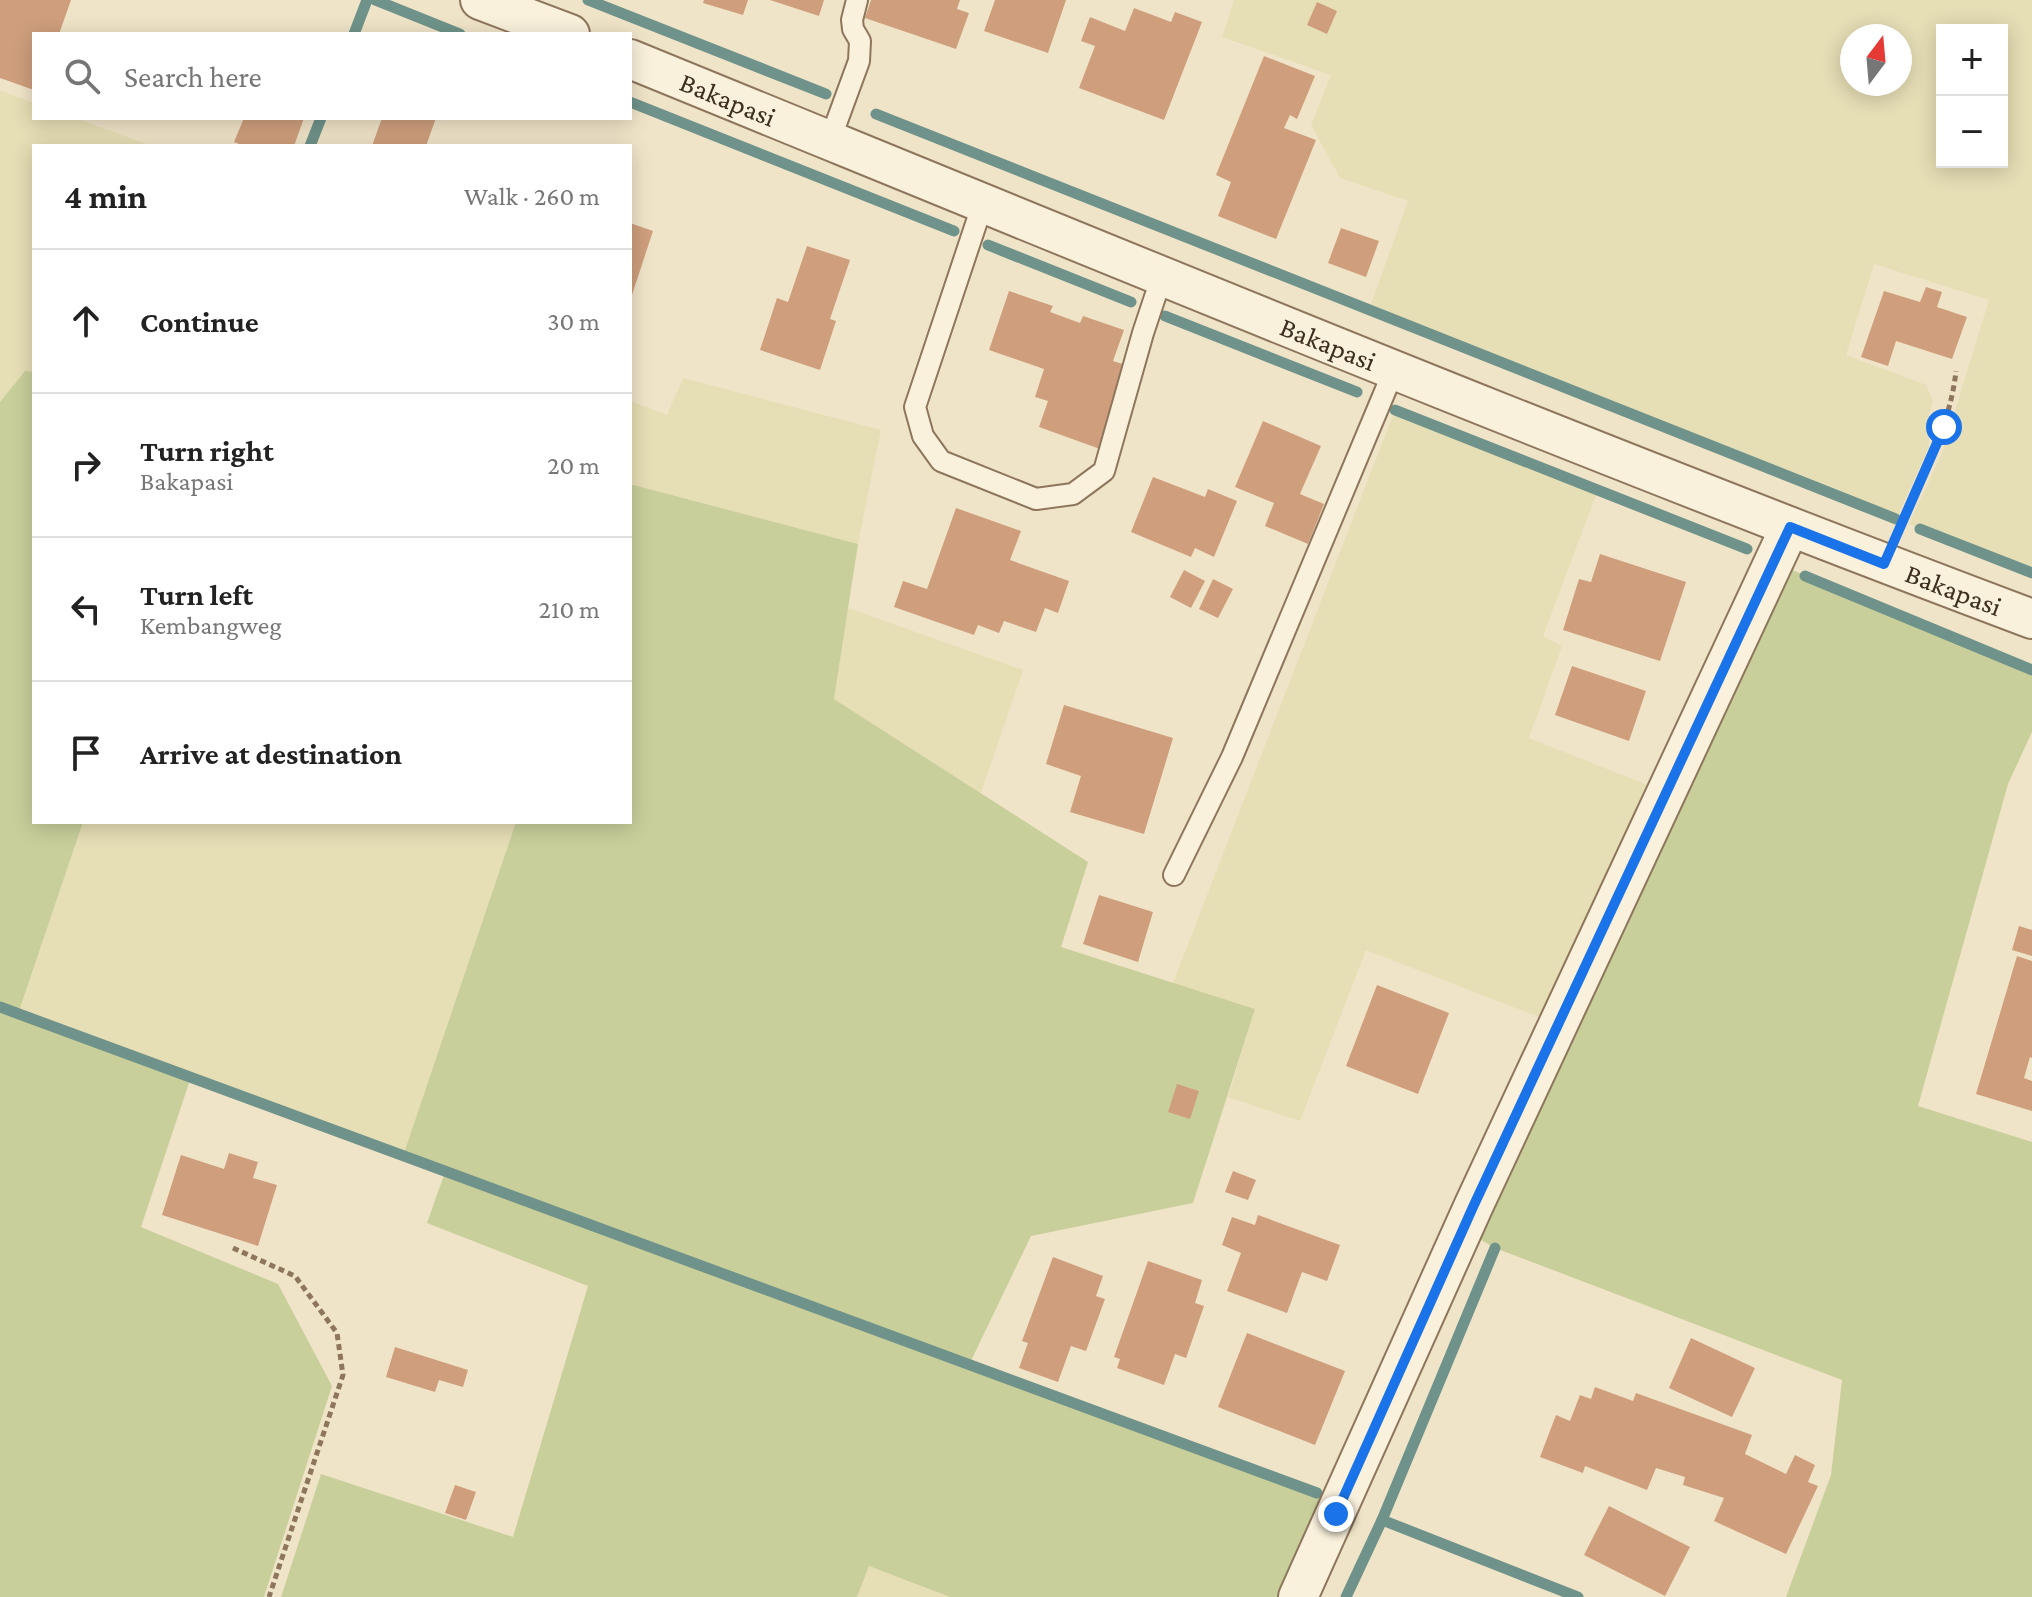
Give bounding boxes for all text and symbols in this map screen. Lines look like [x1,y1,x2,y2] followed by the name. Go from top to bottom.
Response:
[1840,24,1912,96] north arrow
[1936,24,2008,168] map controls
[1936,24,2008,96] button: +
[32,32,632,120] search box
[60,54,104,98] icon: search
[124,60,262,93] text: Search here
[676,66,780,133] street label: Bakapasi
[1936,96,2008,168] button: −
[64,178,147,215] text: 4 min
[464,182,600,211] text: Walk · 260 m
[64,299,108,343] icon: ahead
[140,305,259,338] text: Continue
[547,307,600,336] text: 30 m
[1276,311,1380,377] street label: Bakapasi
[1926,409,1962,445] route start
[140,434,274,467] text: Turn right
[64,443,108,487] icon: right
[547,451,600,480] text: 20 m
[140,467,233,496] text: Bakapasi
[1901,557,2006,622] street label: Bakapasi
[140,578,253,611] text: Turn left
[64,587,108,631] icon: left
[539,595,600,624] text: 210 m
[140,611,282,640] text: Kembangweg
[64,731,108,775] icon: arrive
[140,737,402,770] text: Arrive at destination
[1318,1496,1354,1532] route end

